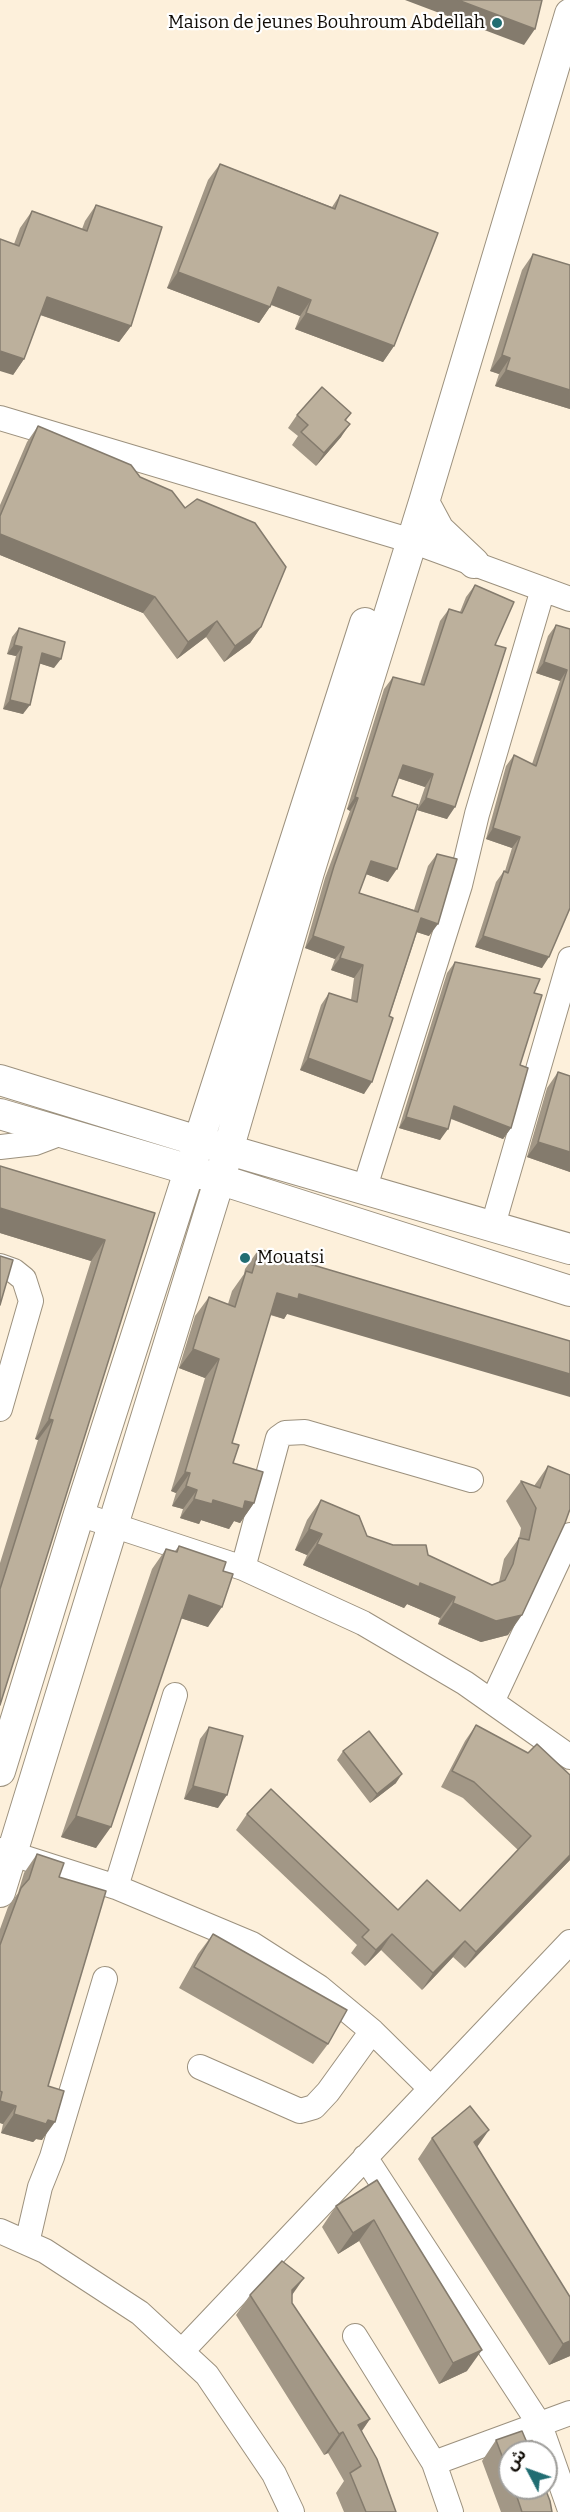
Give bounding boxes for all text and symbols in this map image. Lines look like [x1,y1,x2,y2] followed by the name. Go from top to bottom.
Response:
[168,12,485,34] place label: Maison de jeunes Bouhroum Abdellah
[490,16,504,30] marker: Maison de jeunes Bouhroum Abdellah
[257,1247,324,1269] place label: Mouatsi
[238,1251,252,1265] marker: Mouatsi
[498,2440,558,2500] north arrow
[501,2445,530,2474] text: ش

